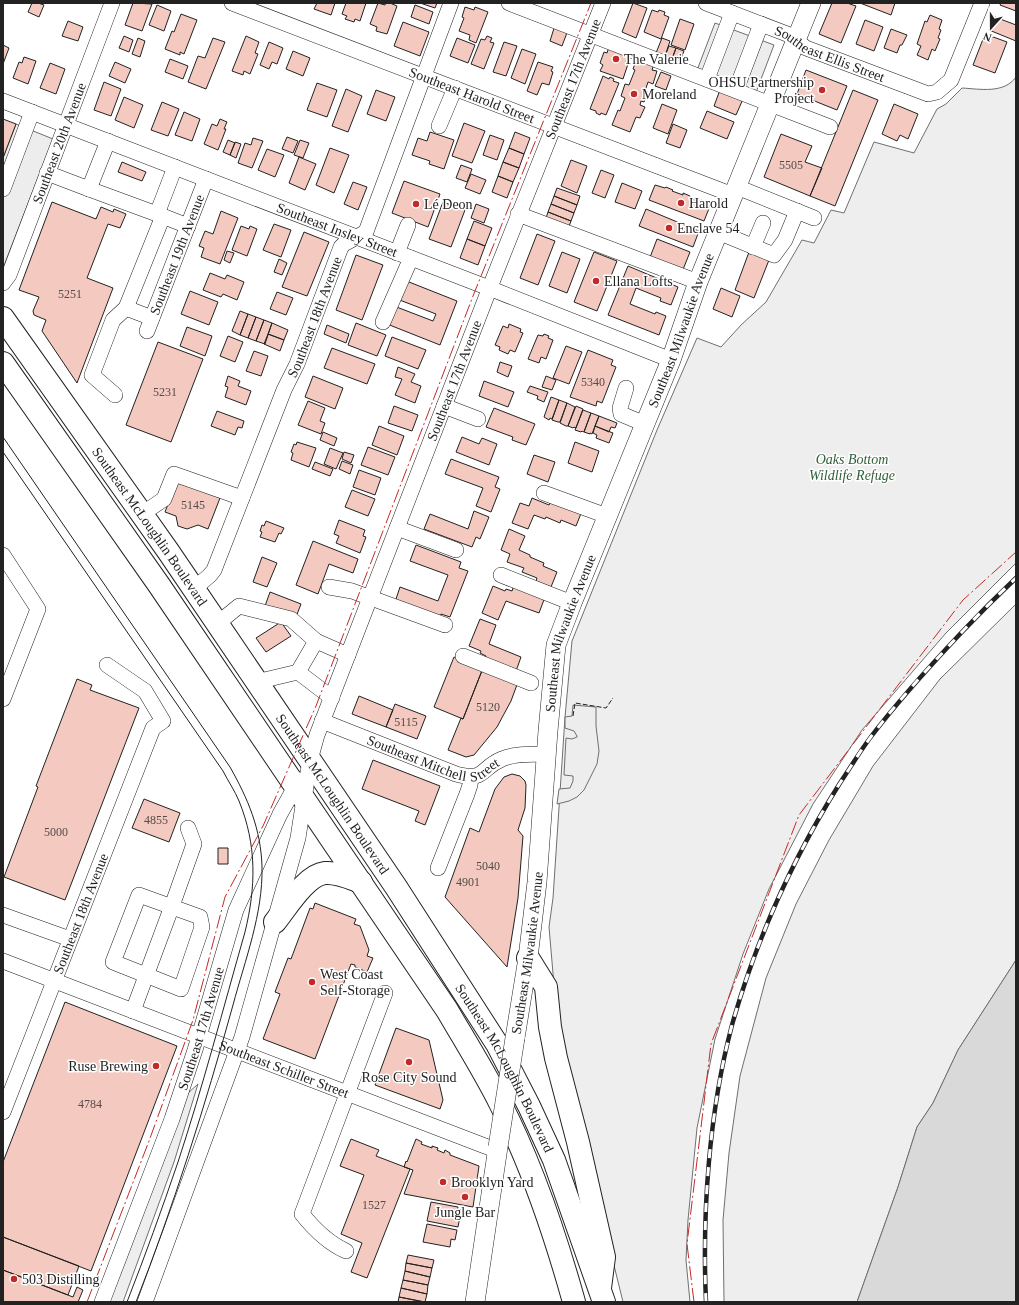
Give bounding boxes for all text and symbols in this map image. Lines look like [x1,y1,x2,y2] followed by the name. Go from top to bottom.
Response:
[971,8,1011,48] north arrow
[542,17,603,141] street label: Southeast 17th Avenue
[773,22,887,85] street label: Southeast Ellis Street
[982,30,993,44] text: N
[624,52,689,67] place label: The Valerie
[611,54,621,64] marker: The Valerie
[407,64,537,126] street label: Southeast Harold Street
[709,75,814,106] place label: OHSU Partnership Project
[29,81,89,206] street label: Southeast 20th Avenue
[817,85,827,95] marker: OHSU Partnership Project
[642,87,696,102] place label: Moreland
[629,89,639,99] marker: Moreland
[779,158,803,172] house number: 5505
[147,192,207,317] street label: Southeast 19th Avenue
[689,196,728,211] place label: Harold
[424,197,473,212] place label: Lé Deon
[676,198,686,208] marker: Harold
[411,199,421,209] marker: Lé Deon
[275,200,400,260] street label: Southeast Insley Street
[677,221,740,236] place label: Enclave 54
[664,223,674,233] marker: Enclave 54
[645,251,716,410] street label: Southeast Milwaukie Avenue
[284,254,344,380] street label: Southeast 18th Avenue
[604,274,673,289] place label: Ellana Lofts
[591,276,601,286] marker: Ellana Lofts
[58,287,82,301] house number: 5251
[424,318,484,443] street label: Southeast 17th Avenue
[581,375,605,389] house number: 5340
[153,385,177,399] house number: 5231
[89,444,210,609] street label: Southeast McLoughlin Boulevard
[809,452,895,483] park label: Oaks Bottom Wildlife Refuge
[181,498,205,512] house number: 5145
[542,552,598,713] street label: Southeast Milwaukie Avenue
[476,700,500,714] house number: 5120
[273,711,392,877] street label: Southeast McLoughlin Boulevard
[394,715,418,729] house number: 5115
[365,732,501,784] street label: Southeast Mitchell Street
[144,813,168,827] house number: 4855
[44,825,68,839] house number: 5000
[50,851,111,976] street label: Southeast 18th Avenue
[476,859,500,873] house number: 5040
[508,871,545,1035] street label: Southeast Milwaukie Avenue
[456,875,480,889] house number: 4901
[175,965,226,1092] street label: Southeast 17th Avenue
[320,967,390,998] place label: West Coast Self-Storage
[307,977,317,987] marker: West Coast Self-Storage
[453,981,557,1154] street label: Southeast McLoughlin Boulevard
[217,1037,351,1101] street label: Southeast Schiller Street
[404,1057,414,1067] marker: Rose City Sound
[68,1059,148,1074] place label: Ruse Brewing
[151,1061,161,1071] marker: Ruse Brewing
[362,1070,456,1085] place label: Rose City Sound
[78,1097,102,1111] house number: 4784
[451,1175,533,1190] place label: Brooklyn Yard
[438,1177,448,1187] marker: Brooklyn Yard
[460,1192,470,1202] marker: Jungle Bar
[362,1198,386,1212] house number: 1527
[435,1205,495,1220] place label: Jungle Bar
[22,1272,99,1287] place label: 503 Distilling
[9,1274,19,1284] marker: 503 Distilling

